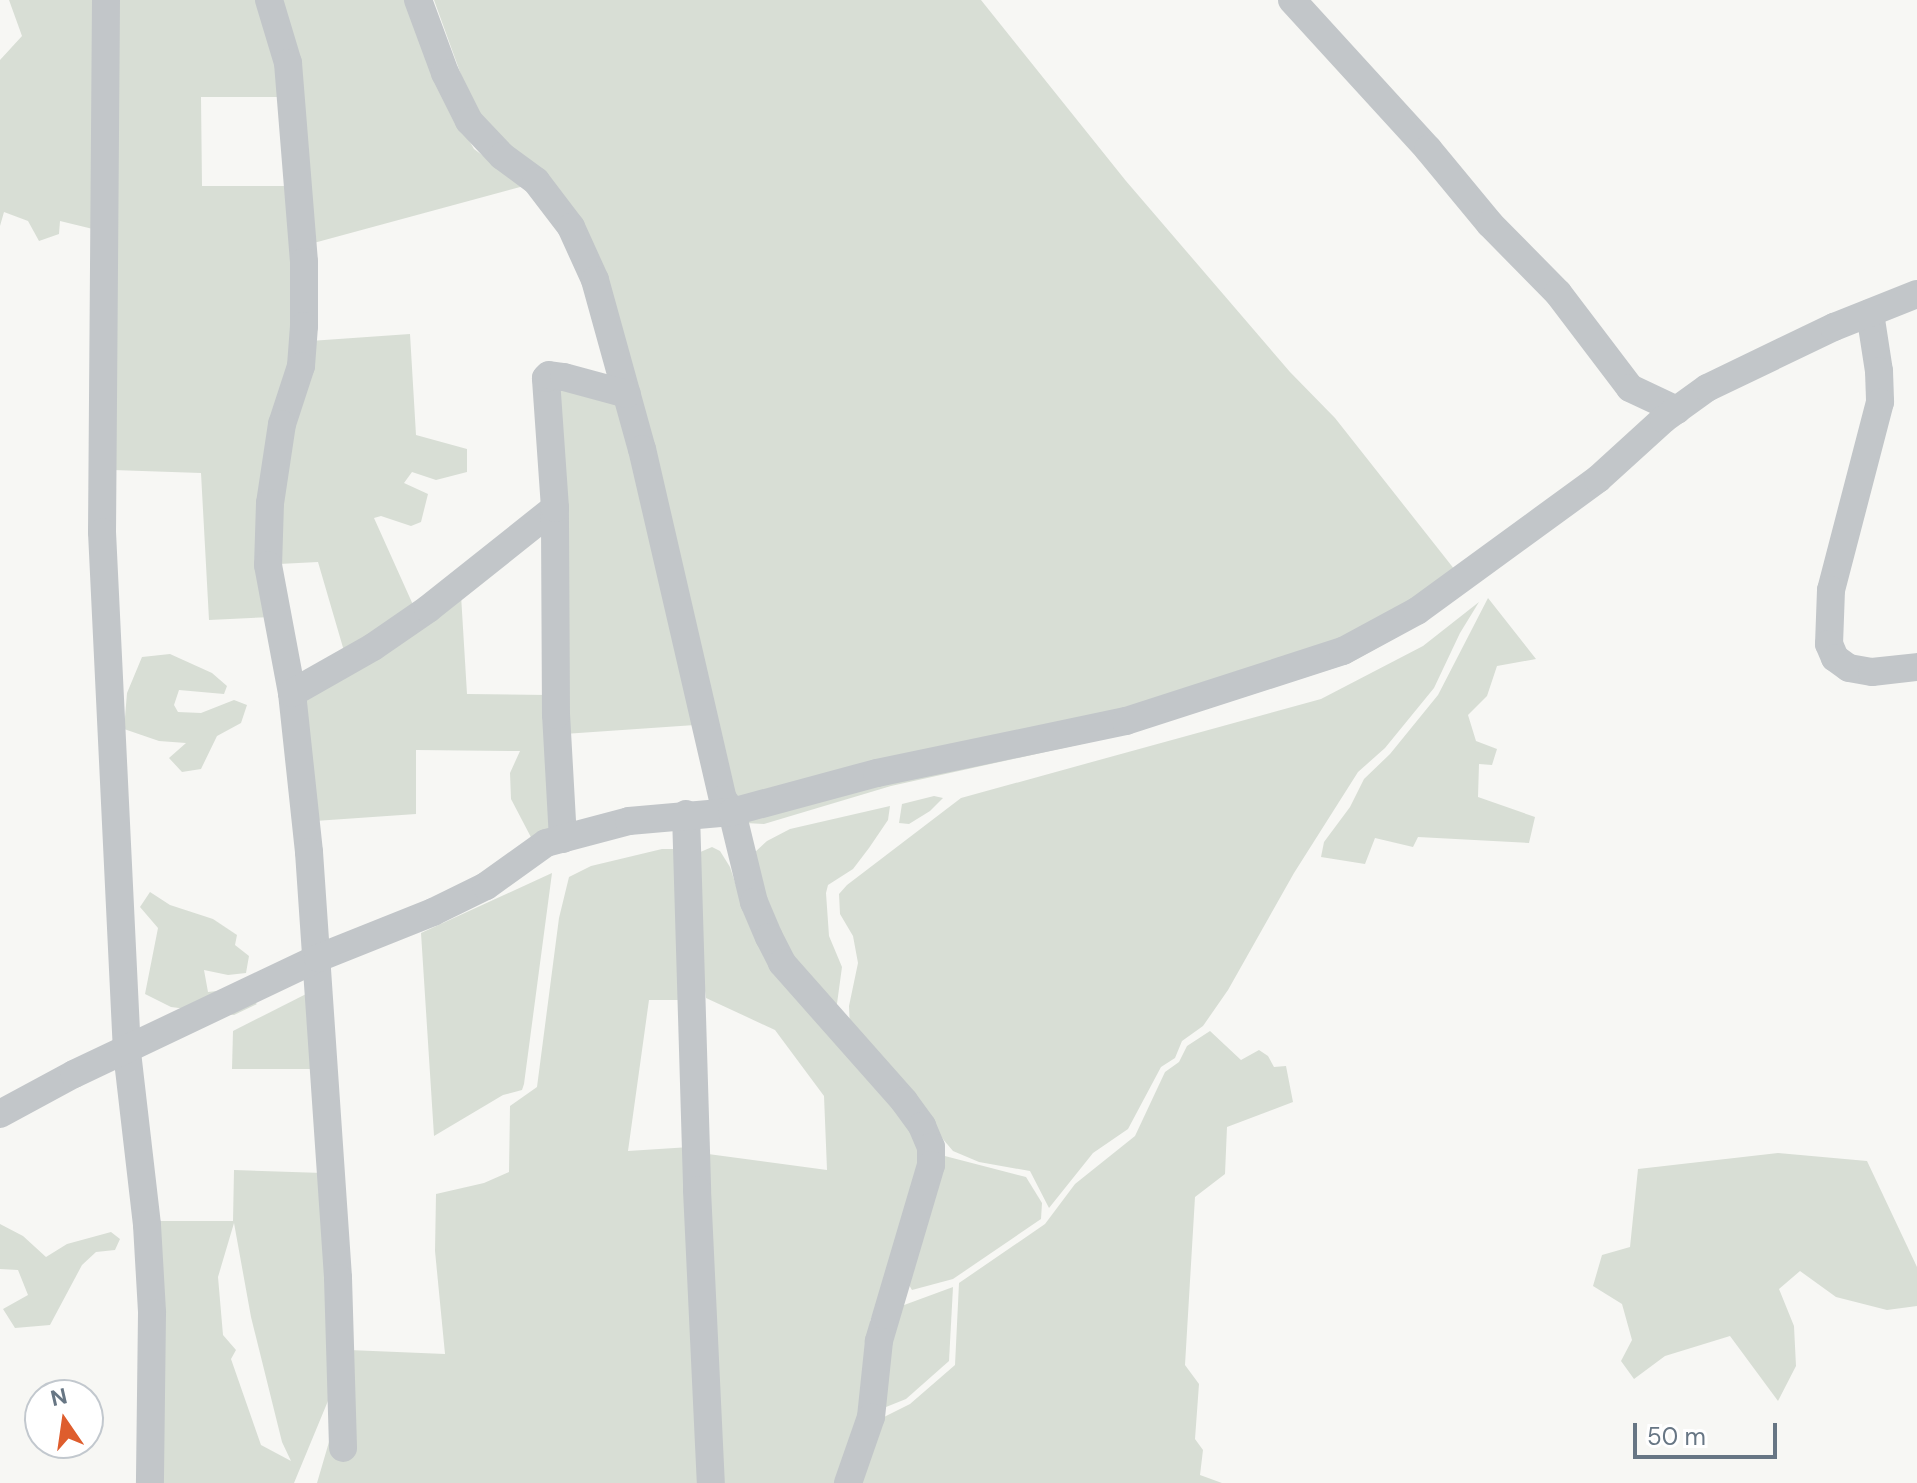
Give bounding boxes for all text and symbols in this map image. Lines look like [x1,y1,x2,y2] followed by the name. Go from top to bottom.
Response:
[24,1379,104,1459] north arrow
[48,1381,70,1413] text: N
[1637,1407,1781,1457] scale bar
[1647,1421,1706,1452] text: 50 m

